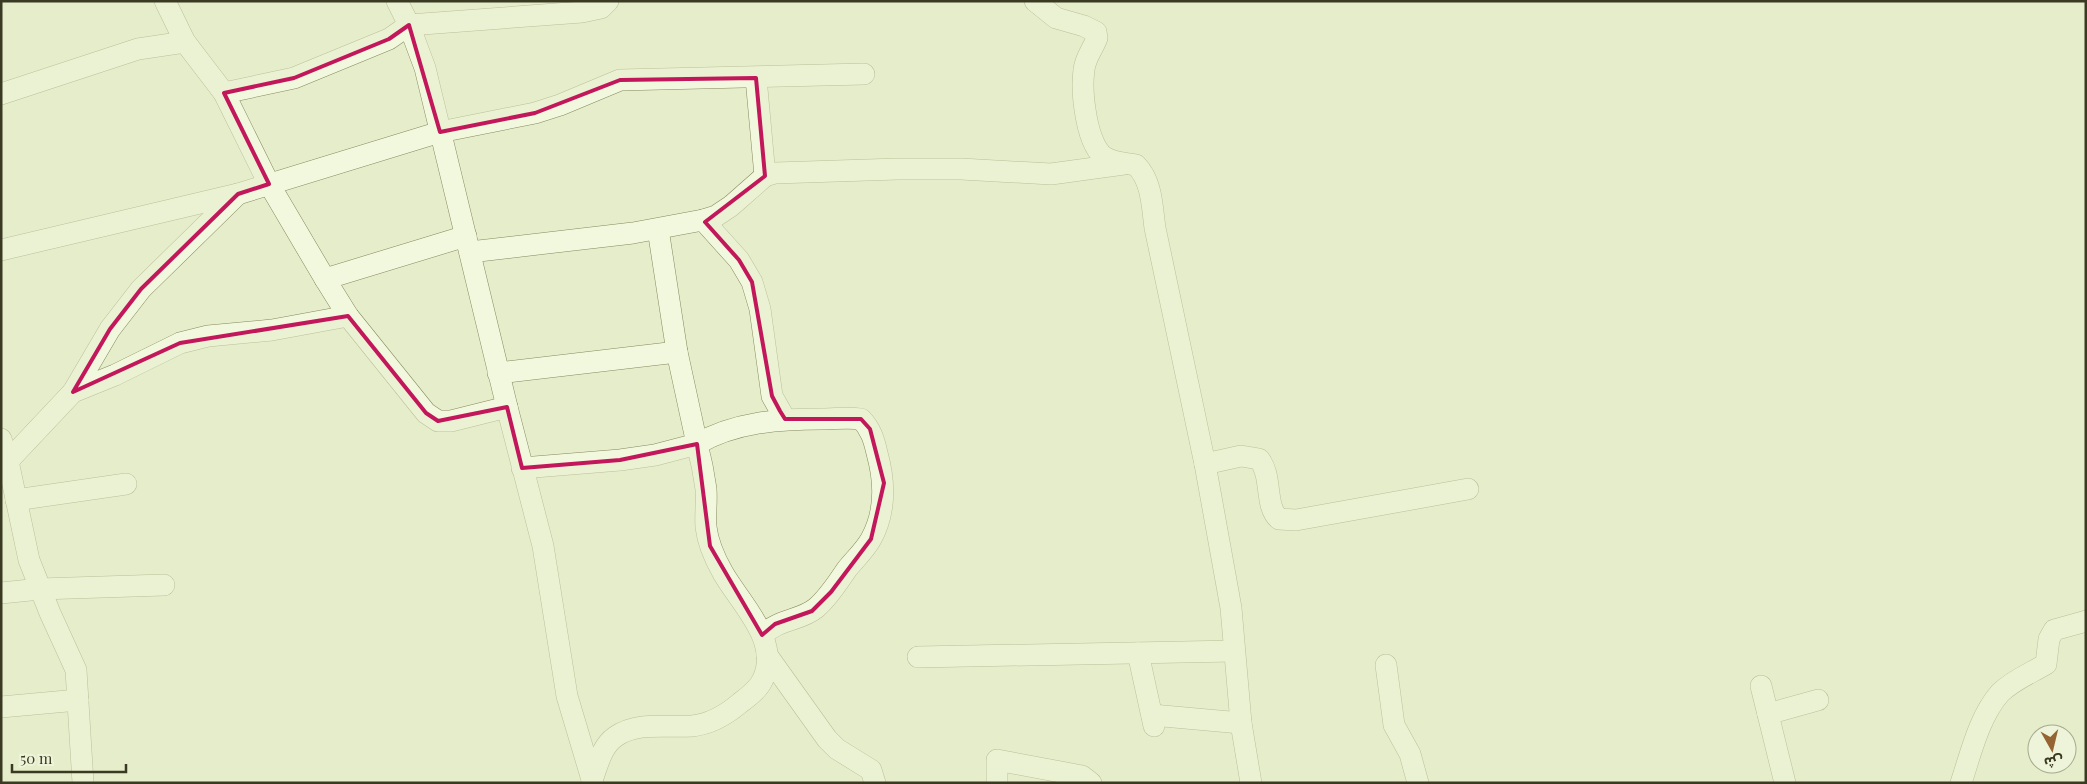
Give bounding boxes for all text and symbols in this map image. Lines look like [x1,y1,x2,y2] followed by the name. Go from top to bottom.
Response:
[2027,724,2077,774] north arrow
[12,742,126,774] scale bar
[20,748,53,768] text: 50 m
[2043,752,2065,773] text: ش

